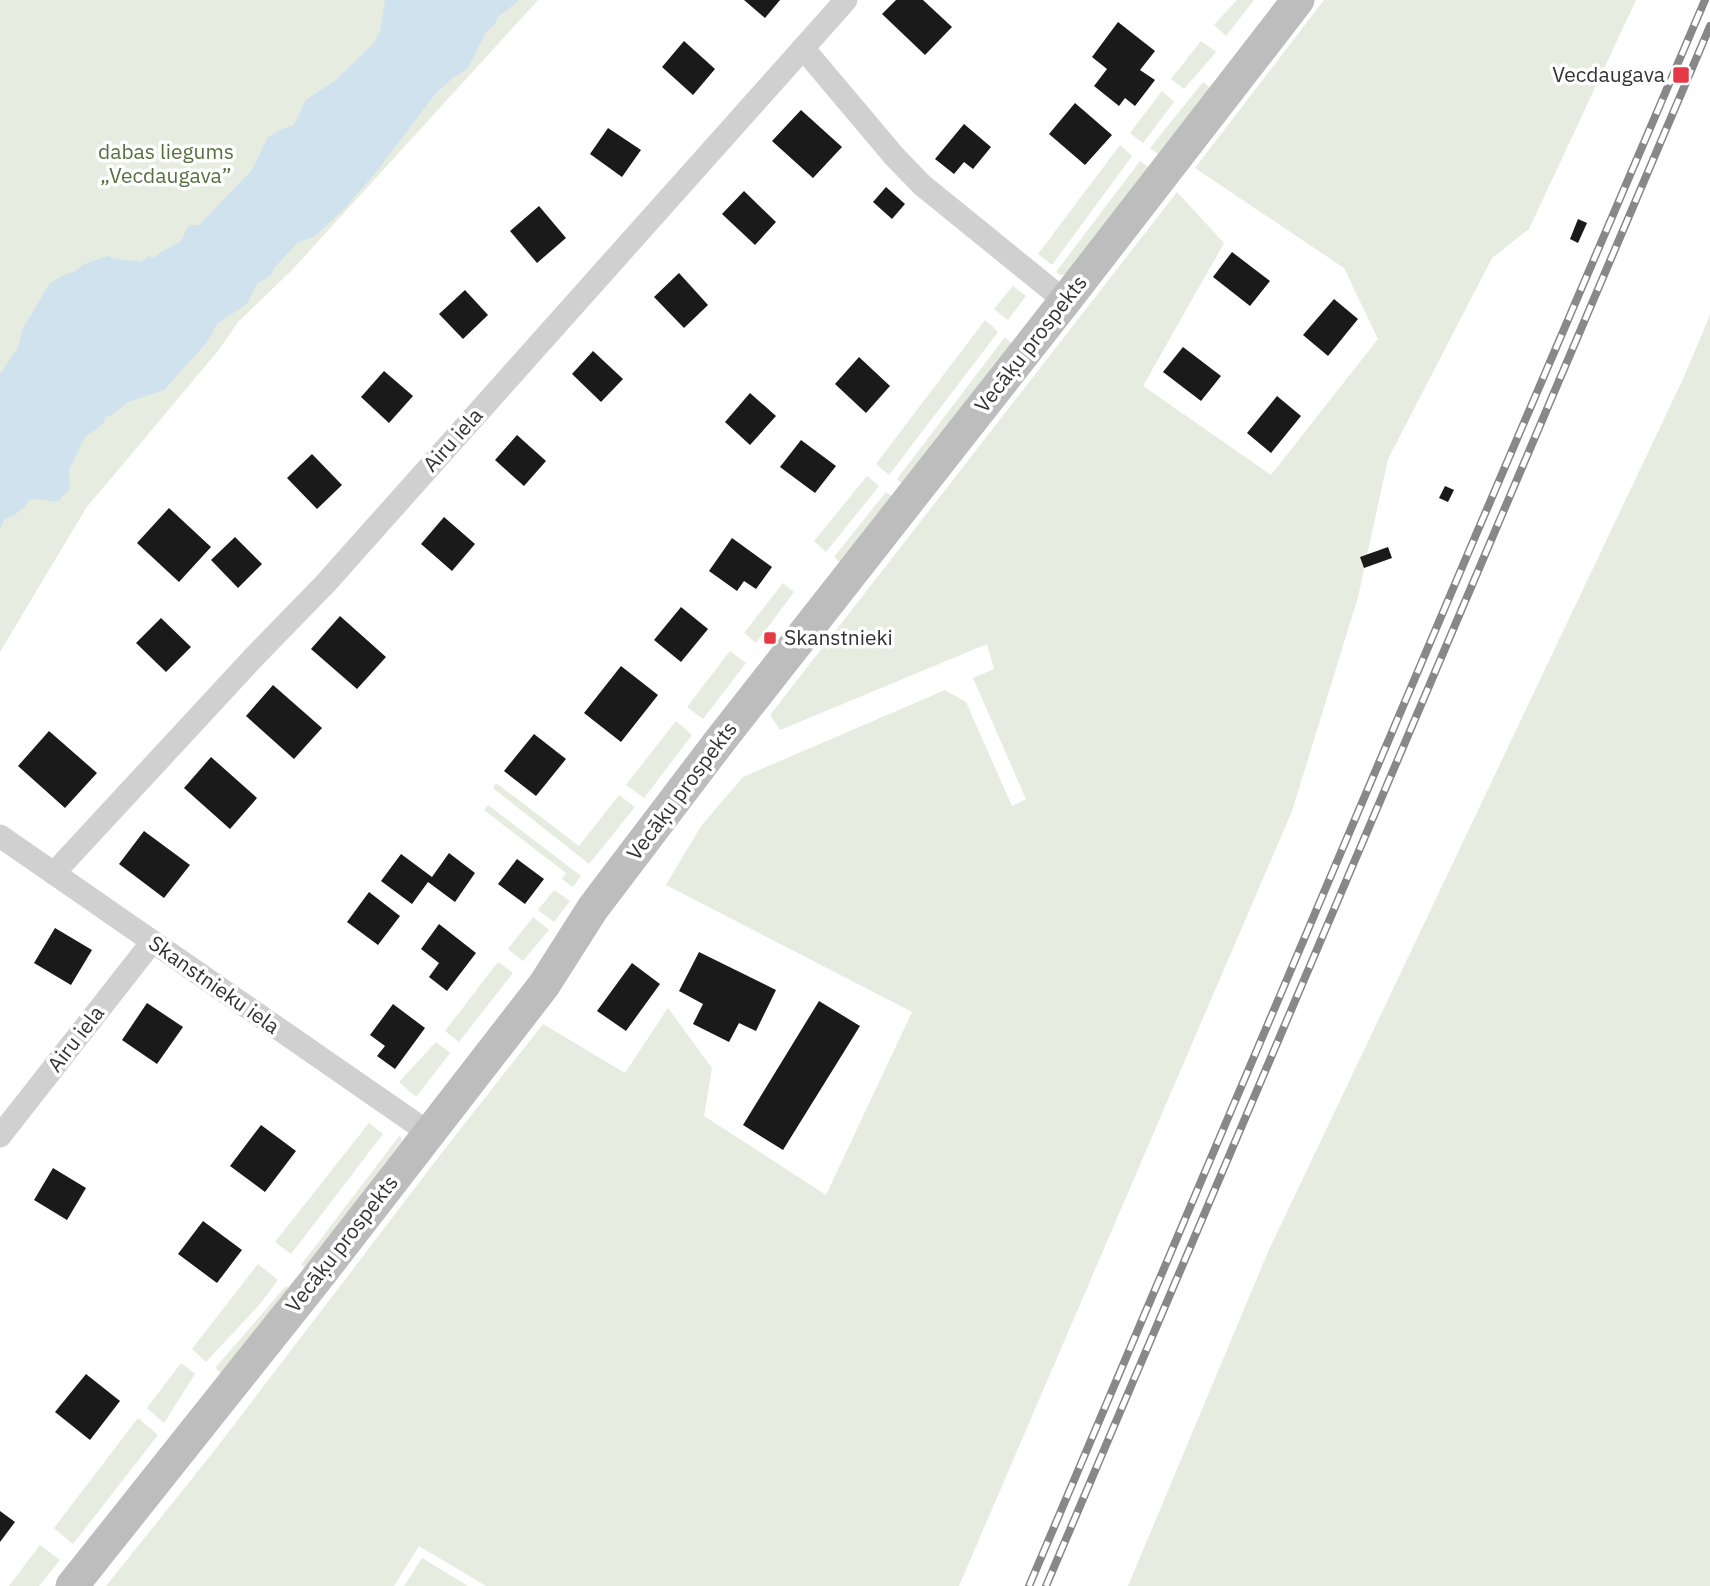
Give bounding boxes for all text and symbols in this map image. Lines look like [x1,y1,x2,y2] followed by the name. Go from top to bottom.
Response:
[1552,60,1665,88] place label: Vecdaugava
[1671,65,1691,85] marker: Vecdaugava
[98,137,234,189] park label: dabas liegums „Vecdaugava”
[968,269,1093,418] street label: Vecāķu prospekts
[416,401,488,477] street label: Airu iela
[784,623,893,651] place label: Skanstnieki
[762,630,778,646] marker: Skanstnieki
[620,715,743,866] street label: Vecāķu prospekts
[144,929,286,1040] street label: Skanstnieku iela
[40,999,110,1077] street label: Airu iela
[279,1169,404,1318] street label: Vecāķu prospekts

